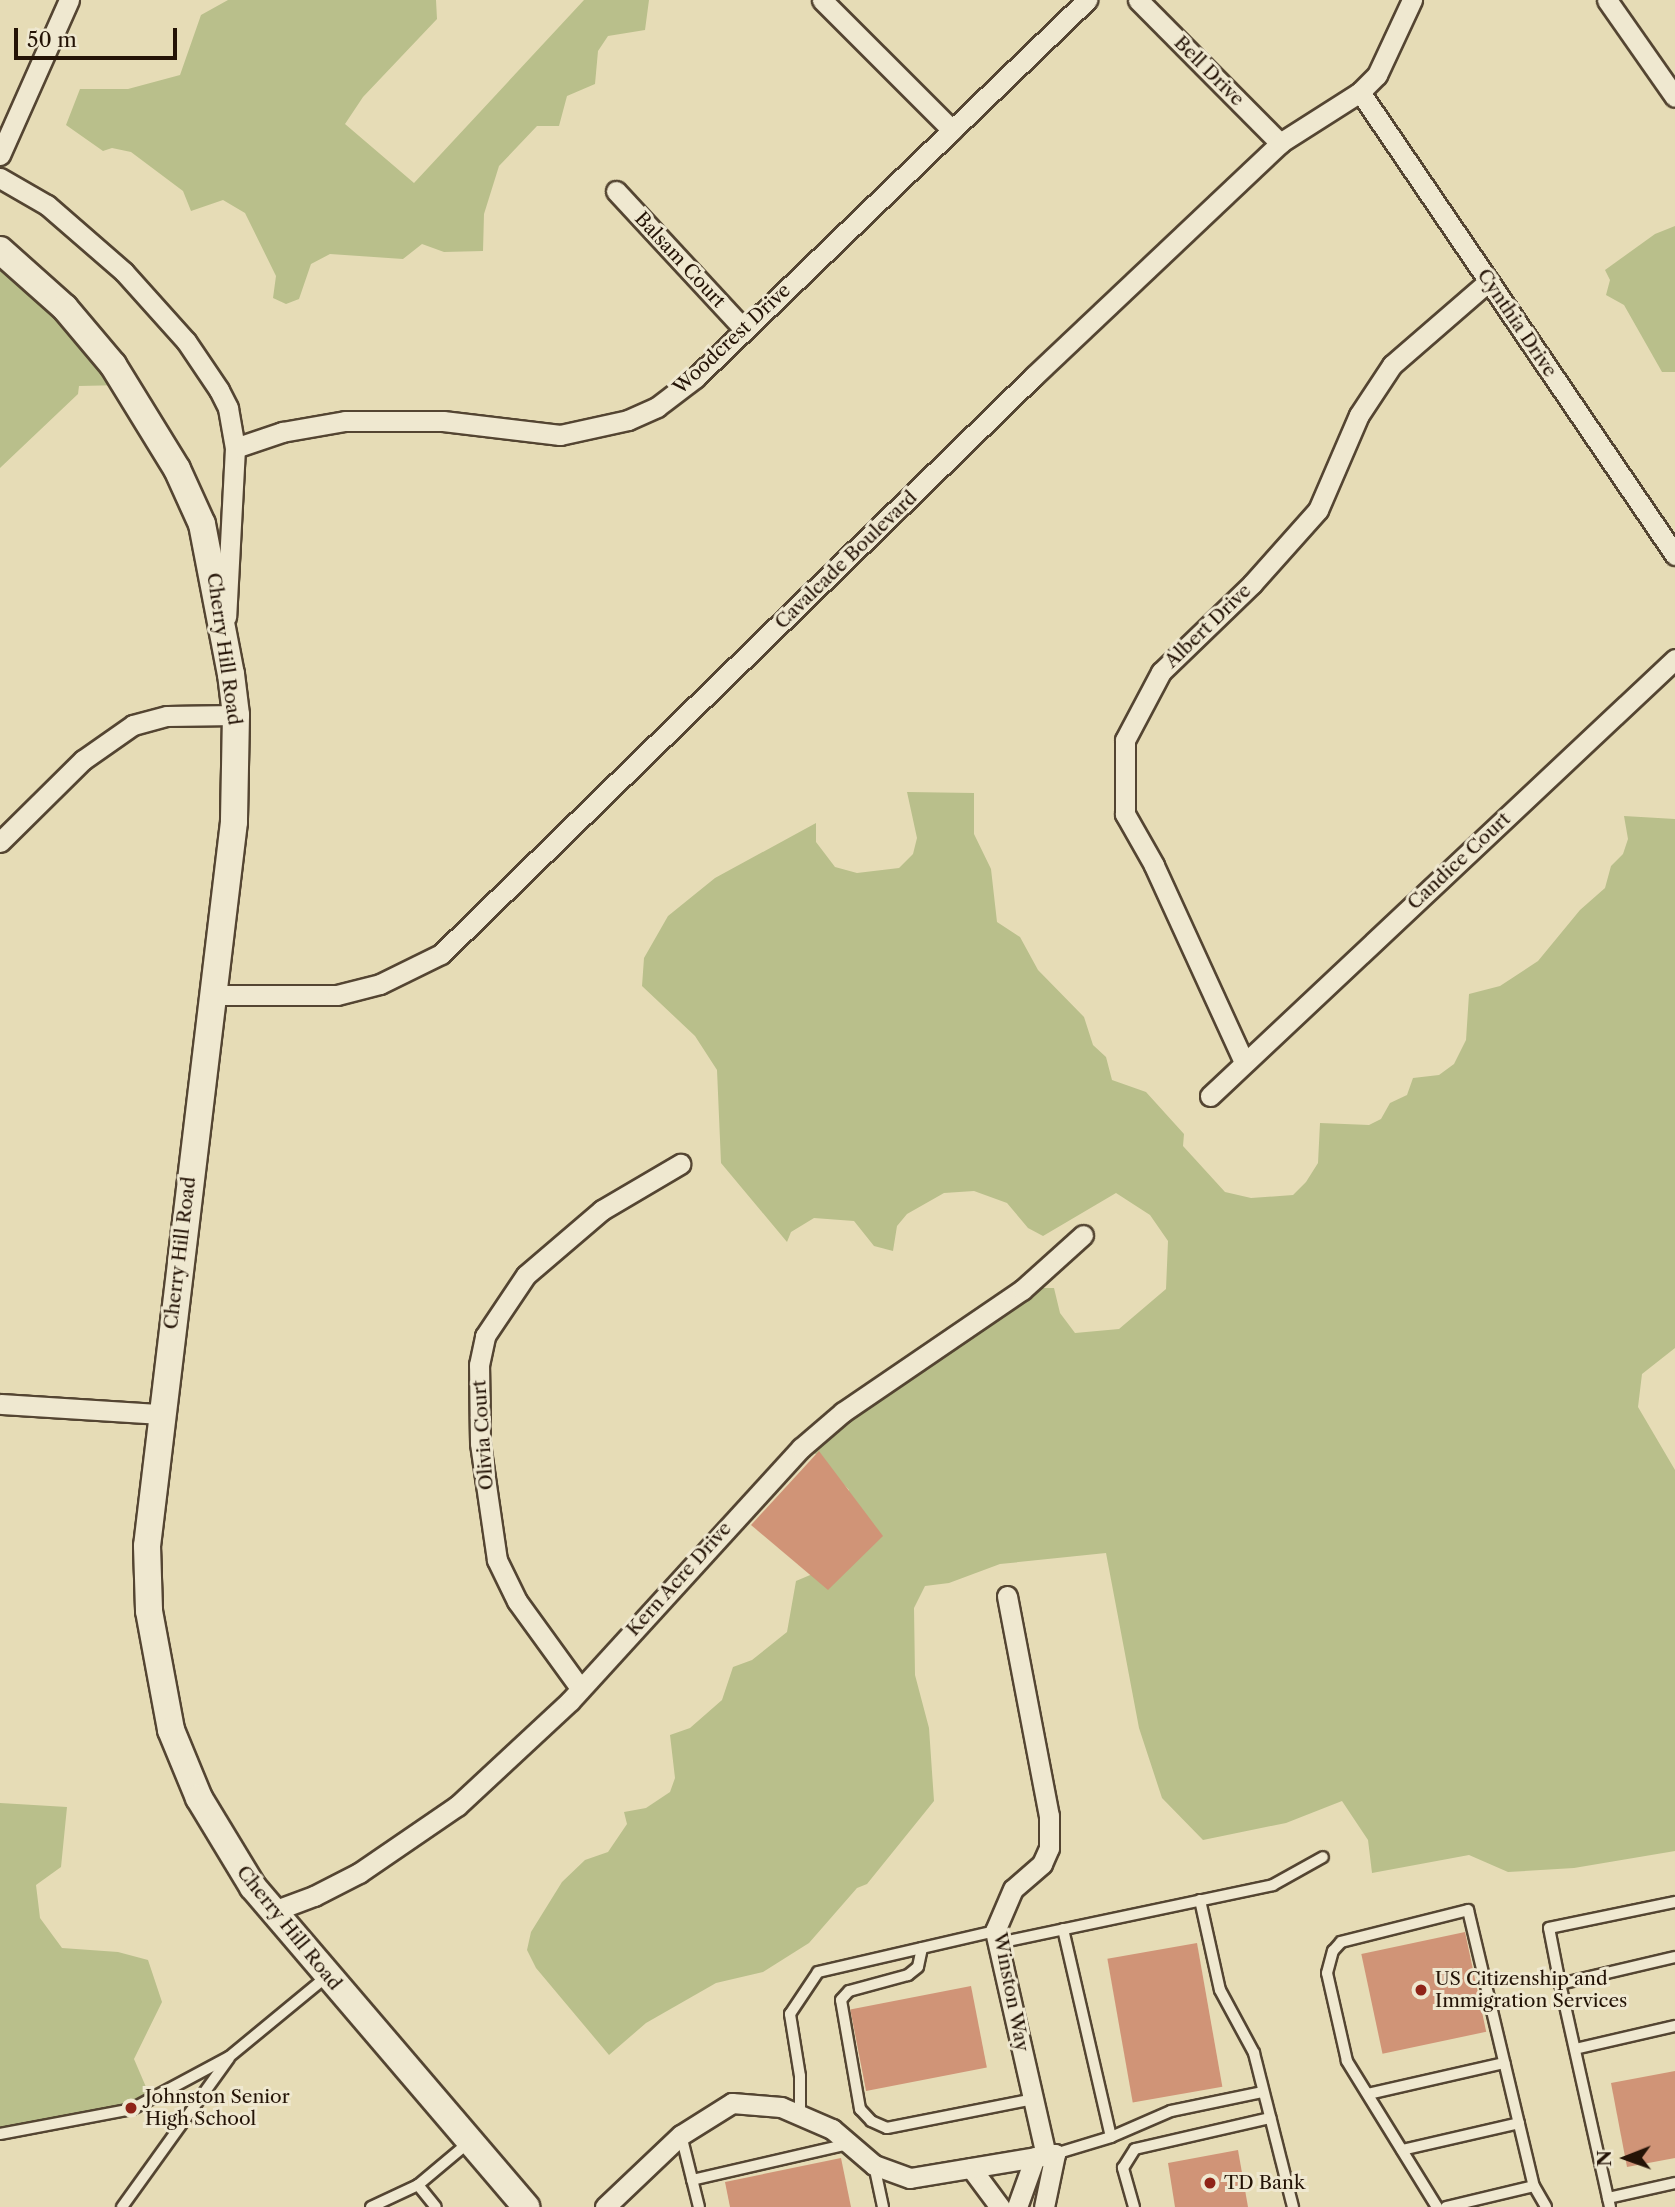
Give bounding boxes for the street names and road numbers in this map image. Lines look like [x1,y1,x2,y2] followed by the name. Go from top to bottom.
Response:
[1169,31,1249,111] street label: Bell Drive
[630,207,730,313] street label: Balsam Court
[1472,264,1562,382] street label: Cynthia Drive
[669,279,795,399] street label: Woodcrest Drive
[770,486,922,634] street label: Cavalcade Boulevard
[202,571,246,727] street label: Cherry Hill Road
[1160,579,1256,673] street label: Albert Drive
[1403,808,1515,914] street label: Candice Court
[159,1175,201,1331] street label: Cherry Hill Road
[468,1379,498,1491] street label: Olivia Court
[622,1517,736,1641] street label: Kern Acre Drive
[232,1861,346,1995] street label: Cherry Hill Road
[988,1930,1034,2054] street label: Winston Way

